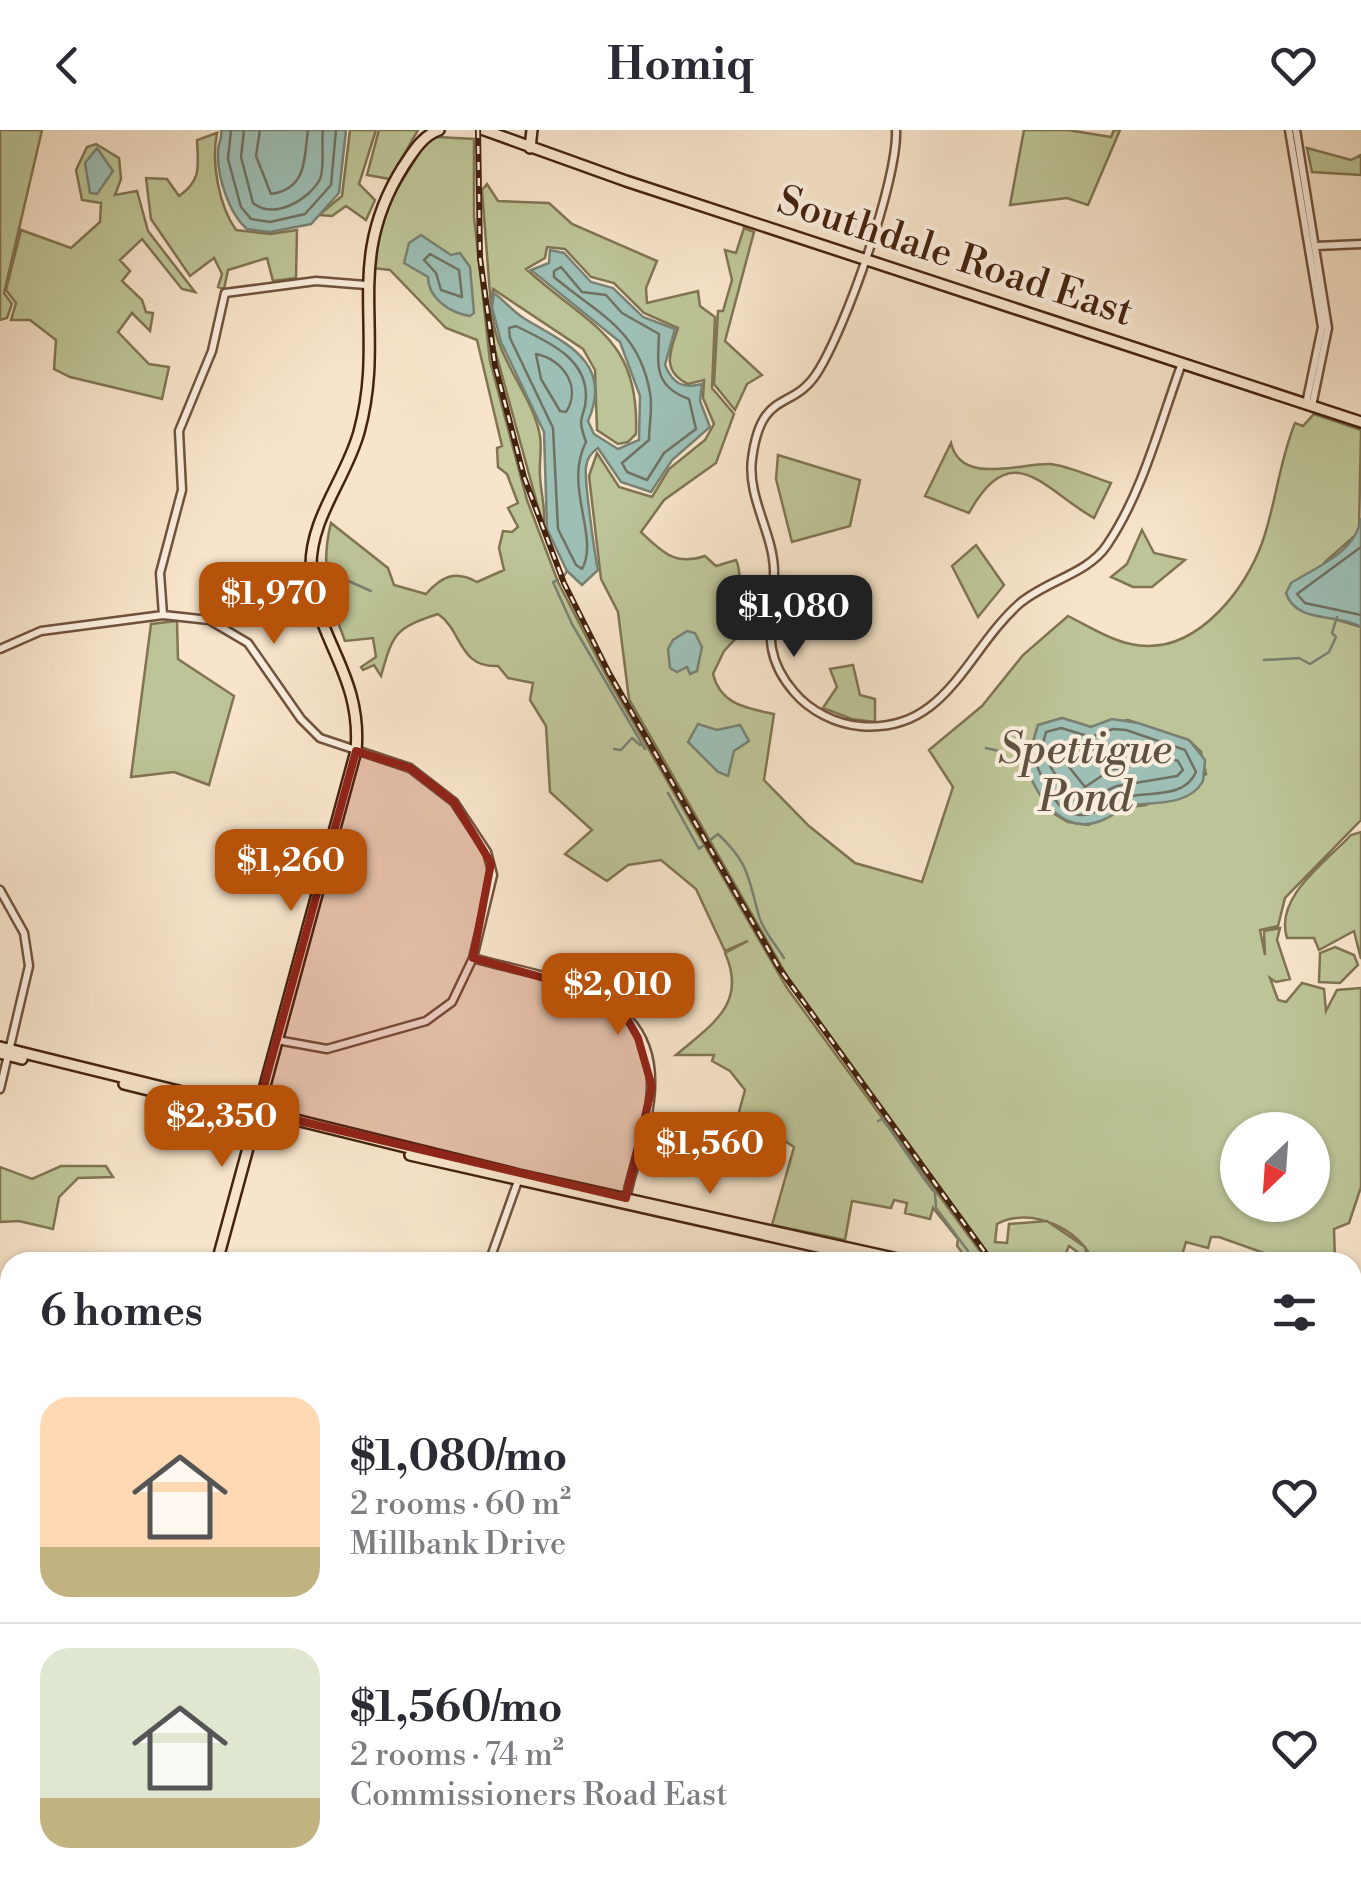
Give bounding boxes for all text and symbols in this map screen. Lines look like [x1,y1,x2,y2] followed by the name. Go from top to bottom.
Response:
[607,37,754,94] text: Homiq
[40,38,95,93] icon: back
[1266,38,1321,93] icon: heart
[771,176,1139,338] street label: Southdale Road East
[193,562,355,647] pin: $1,970
[221,574,327,614] text: $1,970
[713,575,875,660] pin: $1,080
[738,587,850,627] text: $1,080
[998,724,1172,825] water label: Spettigue Pond
[210,829,372,914] pin: $1,260
[237,841,345,881] text: $1,260
[537,953,699,1038] pin: $2,010
[564,965,672,1005] text: $2,010
[141,1085,303,1170] pin: $2,350
[166,1097,278,1137] text: $2,350
[629,1112,791,1197] pin: $1,560
[1220,1112,1330,1222] north arrow
[1220,1112,1330,1222] map controls
[656,1124,764,1164] text: $1,560
[1267,1285,1322,1340] icon: filters
[40,1286,203,1339] text: 6 homes
[350,1431,567,1484] text: $1,080/mo
[120,1437,240,1557] icon: home
[1267,1470,1322,1525] icon: heart
[350,1484,571,1524] text: 2 rooms · 60 m²
[350,1524,566,1564] text: Millbank Drive
[350,1682,563,1735] text: $1,560/mo
[120,1688,240,1808] icon: home
[1267,1721,1322,1776] icon: heart
[350,1735,564,1775] text: 2 rooms · 74 m²
[350,1775,728,1815] text: Commissioners Road East

